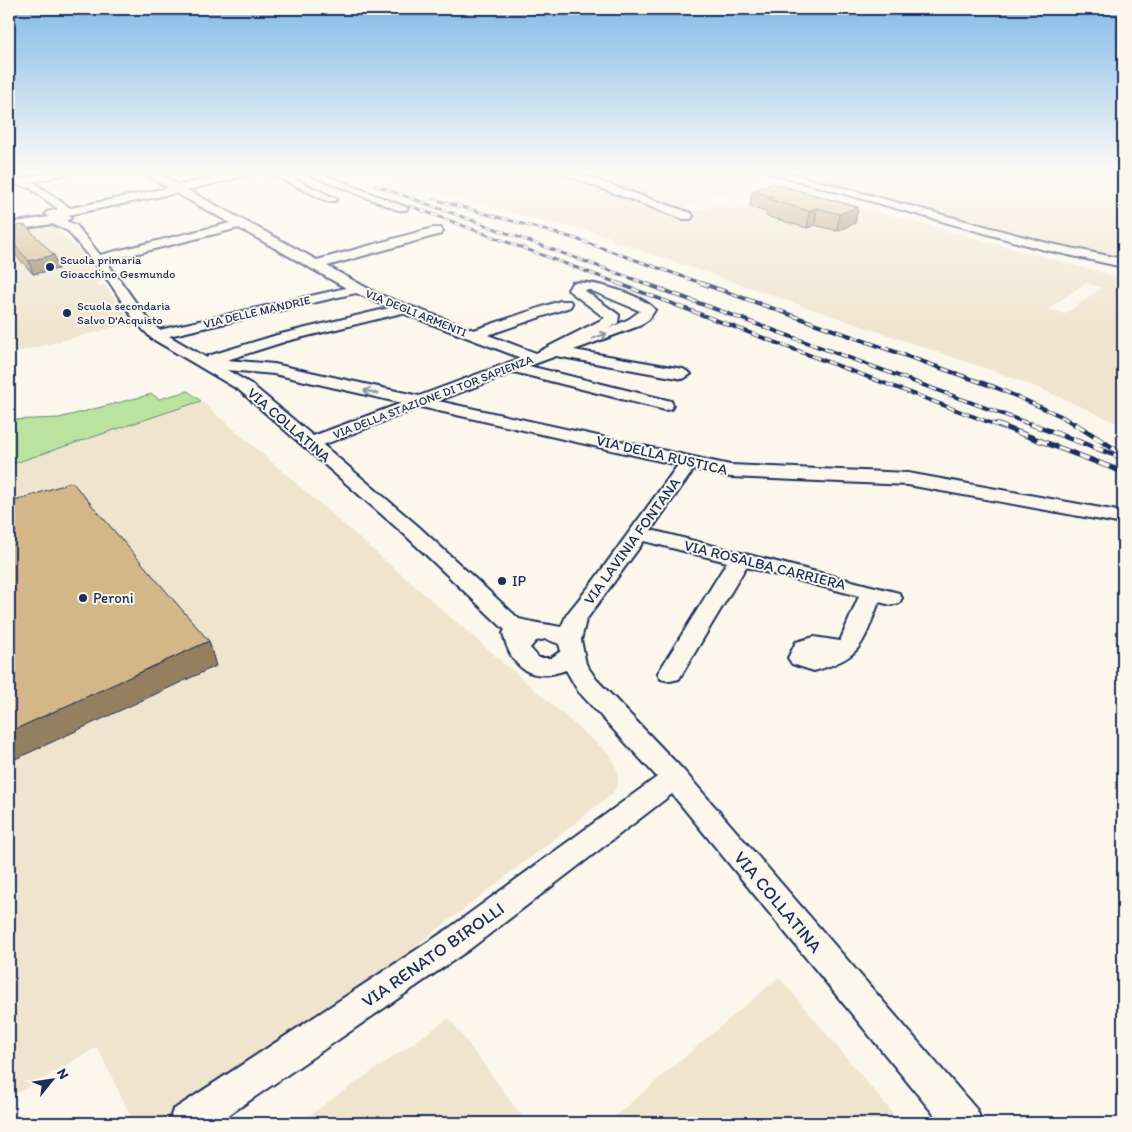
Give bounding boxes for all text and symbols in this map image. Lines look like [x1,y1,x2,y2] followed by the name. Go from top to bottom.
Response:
[60,253,175,281] place label: Scuola primaria Gioacchino Gesmundo
[44,261,56,273] marker: Scuola primaria Gioacchino Gesmundo
[363,286,469,340] street label: VIA DEGLI ARMENTI
[202,293,312,331] street label: VIA DELLE MANDRIE
[77,299,170,327] place label: Scuola secondaria Salvo D'Acquisto
[61,307,73,319] marker: Scuola secondaria Salvo D'Acquisto
[592,331,608,340] one-way arrow
[331,352,535,442] street label: VIA DELLA STAZIONE DI TOR SAPIENZA
[244,384,335,466] street label: VIA COLLATINA
[364,387,380,396] one-way arrow
[595,431,730,479] street label: VIA DELLA RUSTICA
[580,474,684,608] street label: VIA LAVINIA FONTANA
[682,536,848,594] street label: VIA ROSALBA CARRIERA
[512,572,527,590] place label: IP
[496,575,508,587] marker: IP
[93,589,134,607] place label: Peroni
[77,592,89,604] marker: Peroni
[729,847,827,958] street label: VIA COLLATINA
[358,898,508,1012] street label: VIA RENATO BIROLLI
[28,1054,78,1104] north arrow
[53,1065,73,1082] text: N

